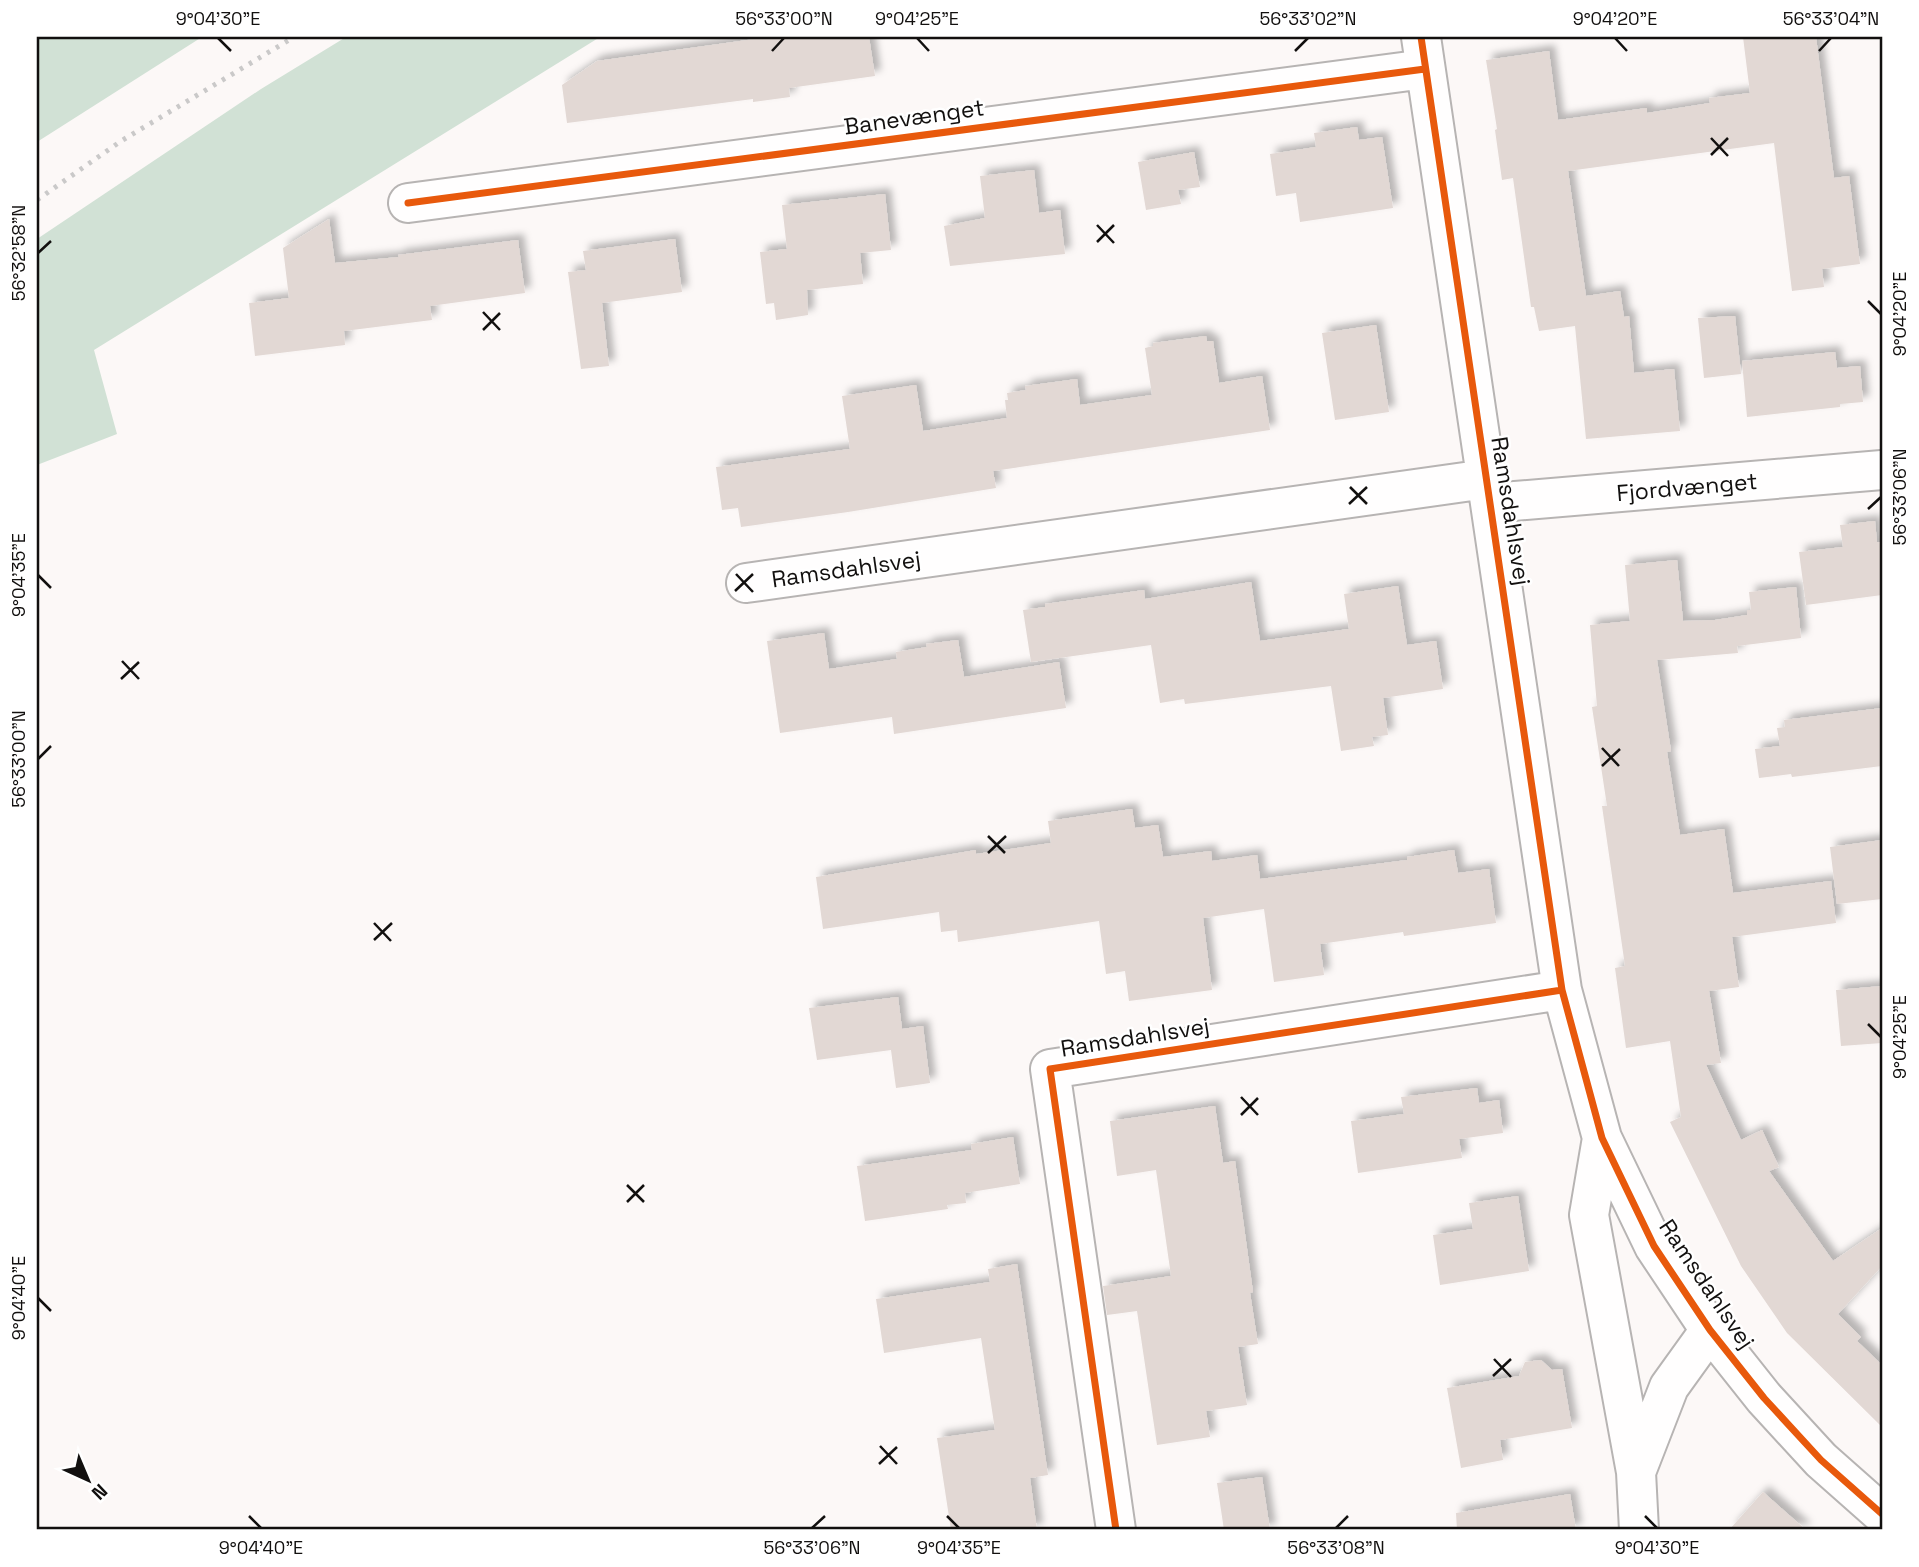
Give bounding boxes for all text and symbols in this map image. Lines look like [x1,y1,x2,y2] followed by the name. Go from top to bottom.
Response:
[176,7,260,30] text: 9°04'30"E
[735,7,833,30] text: 56°33'00"N
[875,7,959,30] text: 9°04'25"E
[1260,7,1356,30] text: 56°33'02"N
[1573,7,1657,30] text: 9°04'20"E
[1783,7,1879,30] text: 56°33'04"N
[842,92,986,142] street label: Banevænget
[7,205,30,301] text: 56°32'58"N
[1888,272,1911,356] text: 9°04'20"E
[1484,434,1538,588] street label: Ramsdahlsvej
[1888,448,1911,546] text: 56°33'06"N
[1615,466,1759,508] street label: Fjordvænget
[7,533,30,617] text: 9°04'35"E
[769,544,923,594] street label: Ramsdahlsvej
[7,710,30,808] text: 56°33'00"N
[1888,995,1911,1079] text: 9°04'25"E
[1058,1010,1212,1064] street label: Ramsdahlsvej
[1653,1213,1761,1355] street label: Ramsdahlsvej
[7,1256,30,1340] text: 9°04'40"E
[52,1444,122,1514] north arrow
[86,1478,113,1505] text: N
[219,1536,303,1559] text: 9°04'40"E
[763,1536,861,1559] text: 56°33'06"N
[917,1536,1001,1559] text: 9°04'35"E
[1287,1536,1385,1559] text: 56°33'08"N
[1615,1536,1699,1559] text: 9°04'30"E

